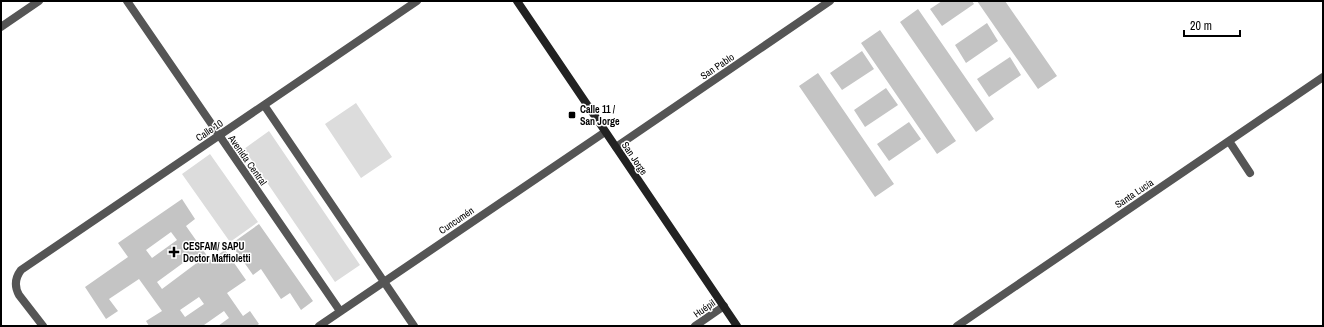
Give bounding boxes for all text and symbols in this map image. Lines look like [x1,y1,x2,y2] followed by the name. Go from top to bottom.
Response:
[1184,12,1240,38] scale bar
[1190,18,1212,34] text: 20 m
[698,50,737,82] street label: San Pablo
[580,103,620,128] place label: Calle 11 / San Jorge
[567,110,577,120] marker: Calle 11 / San Jorge
[193,116,226,144] street label: Calle 10
[225,132,270,188] street label: Avenida Central
[619,139,651,178] street label: San Jorge
[1112,176,1156,211] street label: Santa Lucía
[436,204,476,237] street label: Cuncumén
[183,240,250,265] place label: CESFAM/ SAPU Doctor Maffioletti
[168,246,180,258] marker: CESFAM/ SAPU Doctor Maffioletti
[691,296,718,320] street label: Huépil

